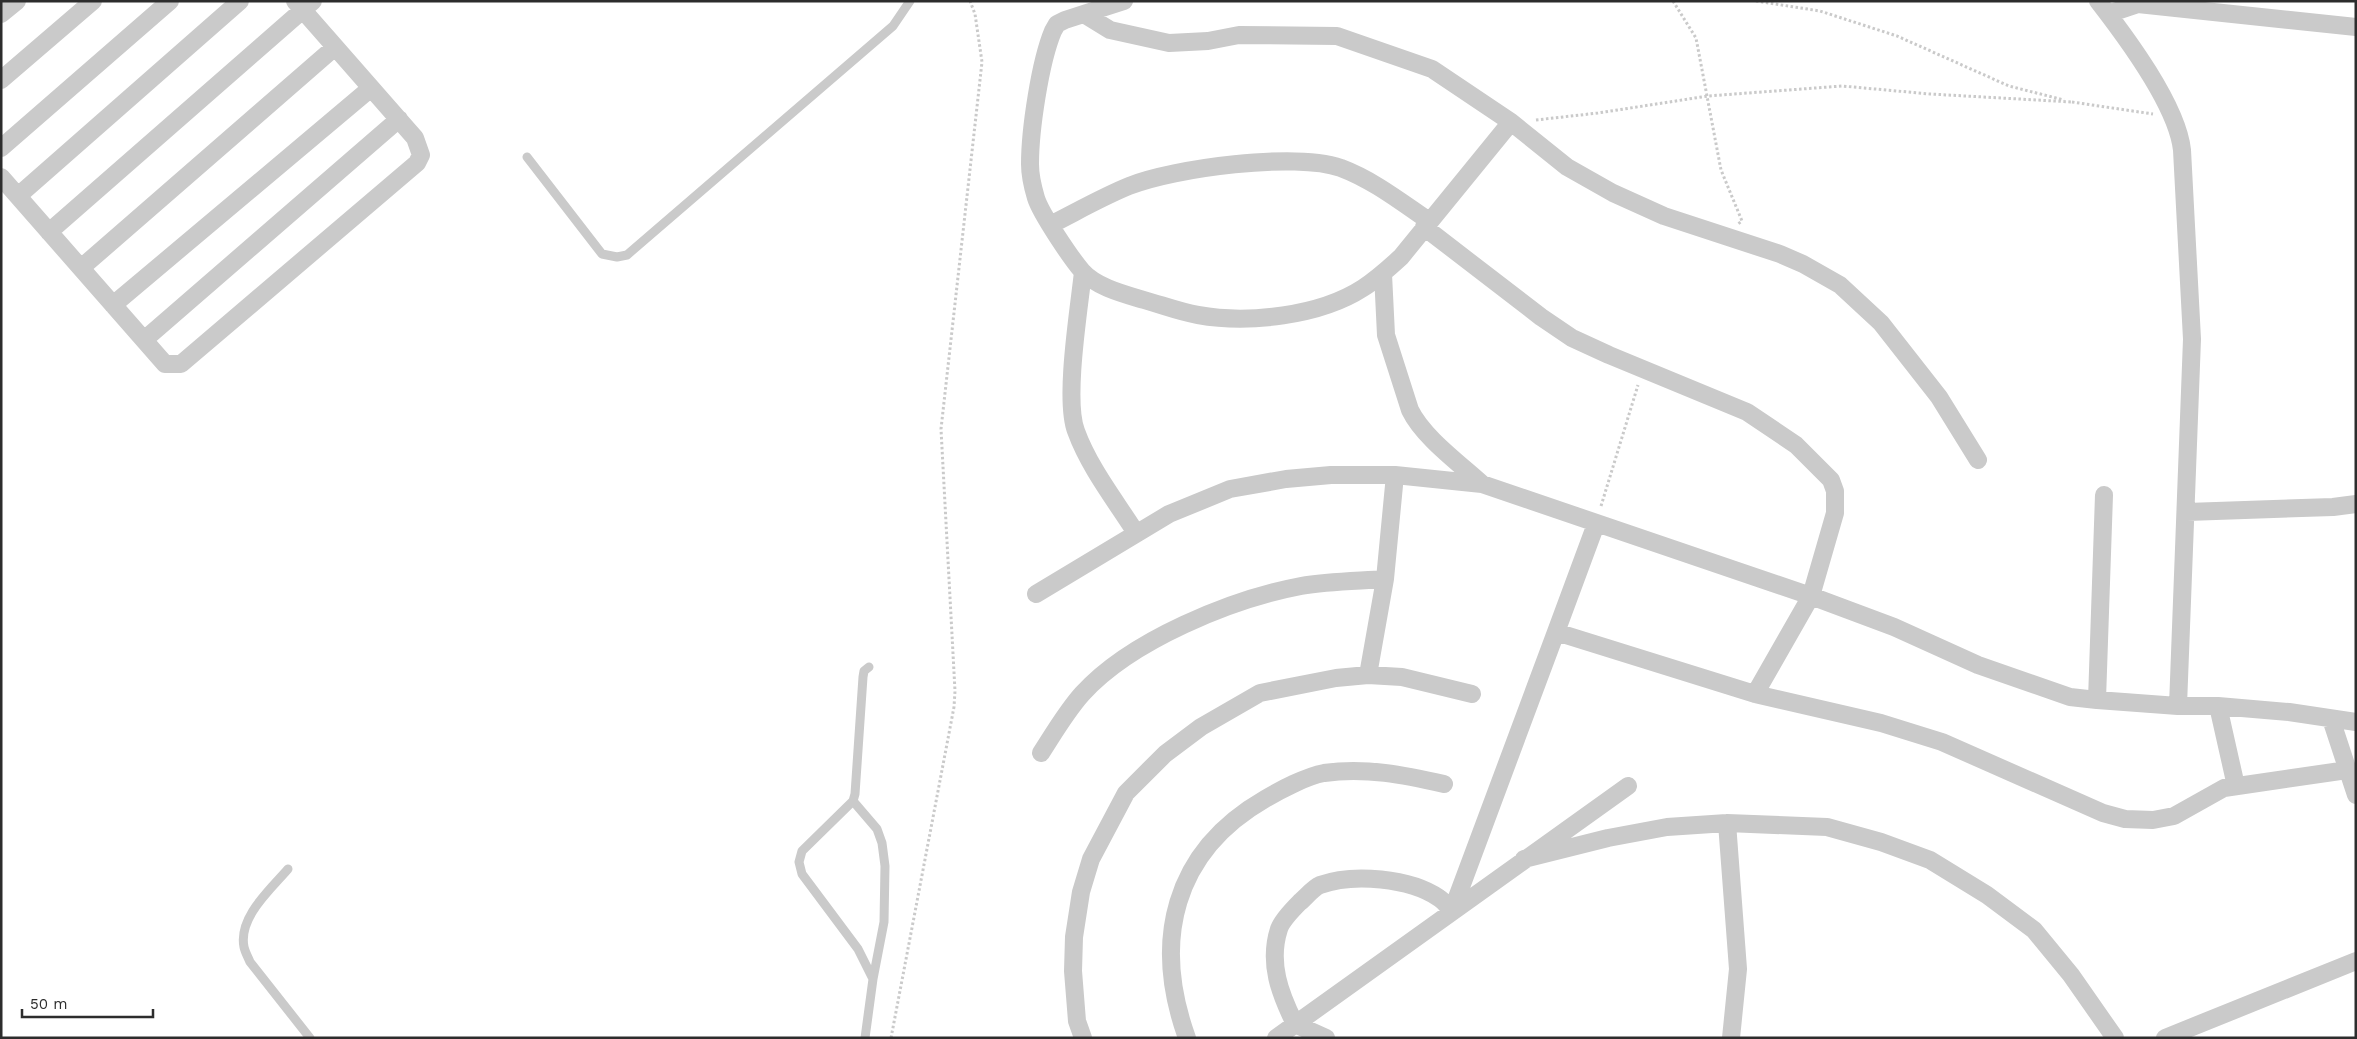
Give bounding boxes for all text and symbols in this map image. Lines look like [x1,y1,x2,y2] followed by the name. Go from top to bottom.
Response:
[22,986,154,1018] scale bar
[30,995,67,1013] text: 50 m

